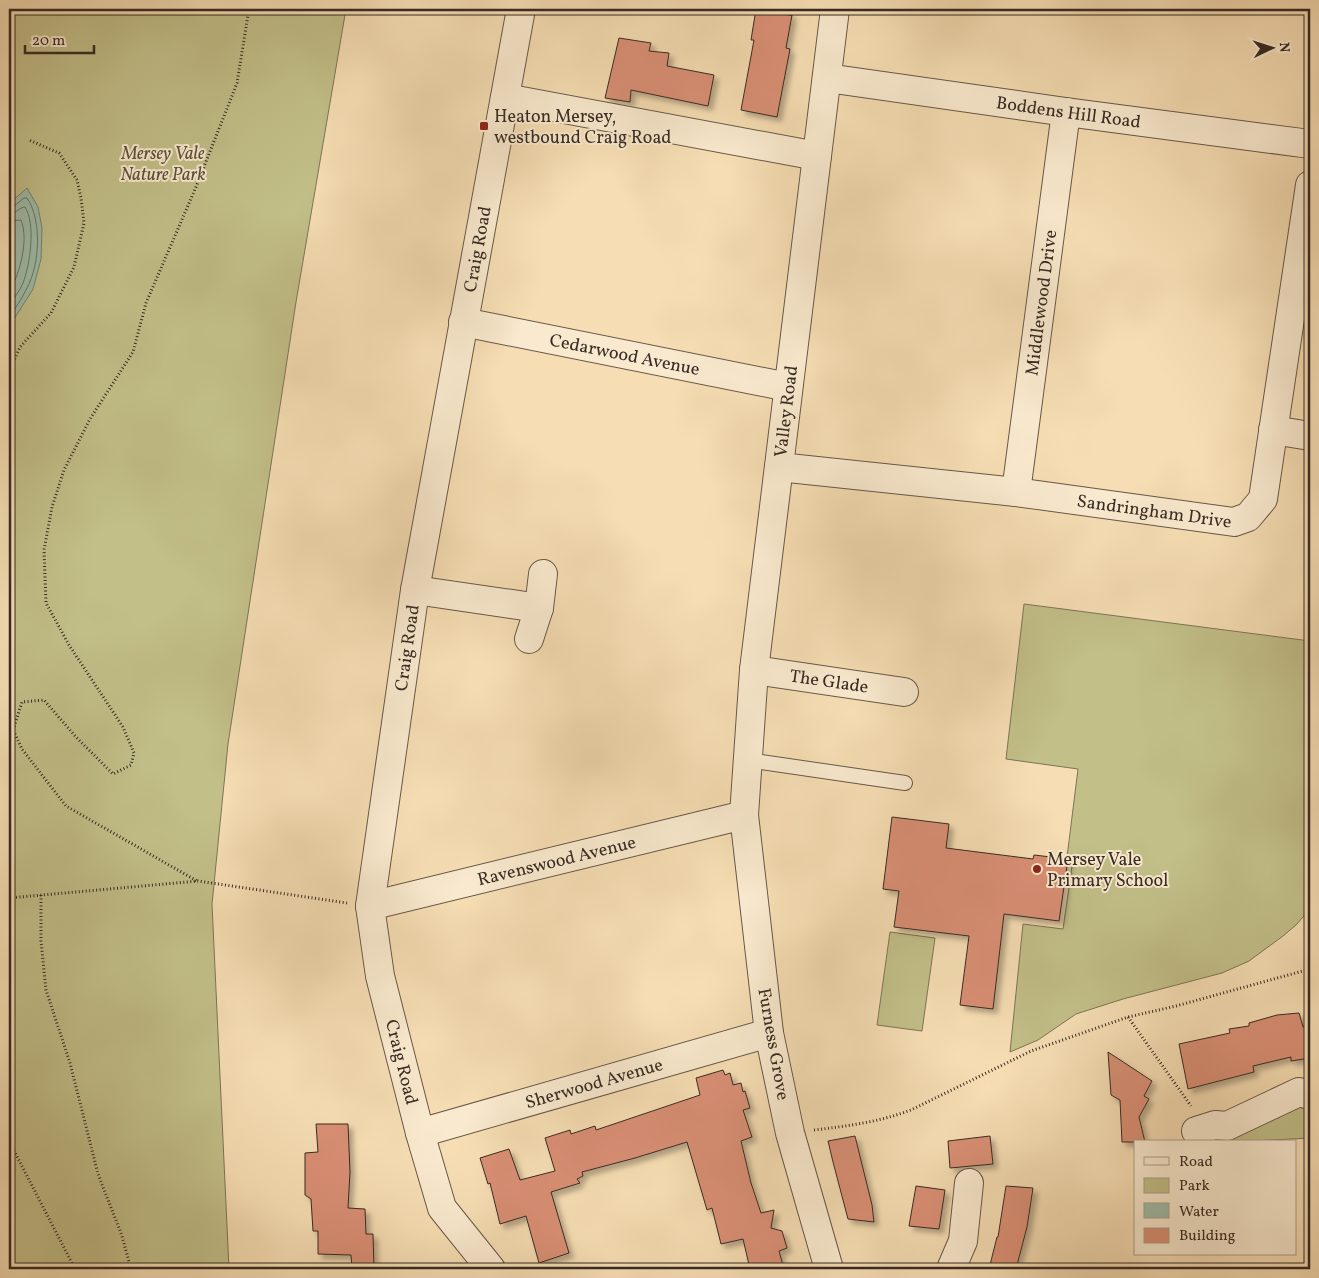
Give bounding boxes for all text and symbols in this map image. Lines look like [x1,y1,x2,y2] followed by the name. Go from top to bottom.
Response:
[25,22,94,54] scale bar
[1246,22,1296,72] north arrow
[32,31,65,52] text: 20 m
[1274,41,1293,53] text: N
[994,91,1142,136] street label: Boddens Hill Road
[494,105,672,151] place label: Heaton Mersey, westbound Craig Road
[478,120,490,132] marker: Heaton Mersey, westbound Craig Road
[120,142,206,188] park label: Mersey Vale Nature Park
[459,204,499,294] street label: Craig Road
[1020,228,1064,377] street label: Middlewood Drive
[547,329,702,383] street label: Cedarwood Avenue
[769,364,805,459] street label: Valley Road
[1075,490,1233,536] street label: Sandringham Drive
[390,603,427,693] street label: Craig Road
[788,664,870,701] street label: The Glade
[475,831,639,893] street label: Ravenswood Avenue
[1047,848,1168,894] place label: Mersey Vale Primary School
[1031,863,1043,875] marker: Mersey Vale Primary School
[750,986,795,1102] street label: Furness Grove
[378,1017,423,1108] street label: Craig Road
[523,1053,666,1116] street label: Sherwood Avenue
[1134,1140,1296,1256] legend
[1179,1152,1213,1173] text: Road
[1179,1176,1210,1197] text: Park
[1179,1202,1219,1223] text: Water
[1179,1226,1236,1247] text: Building

